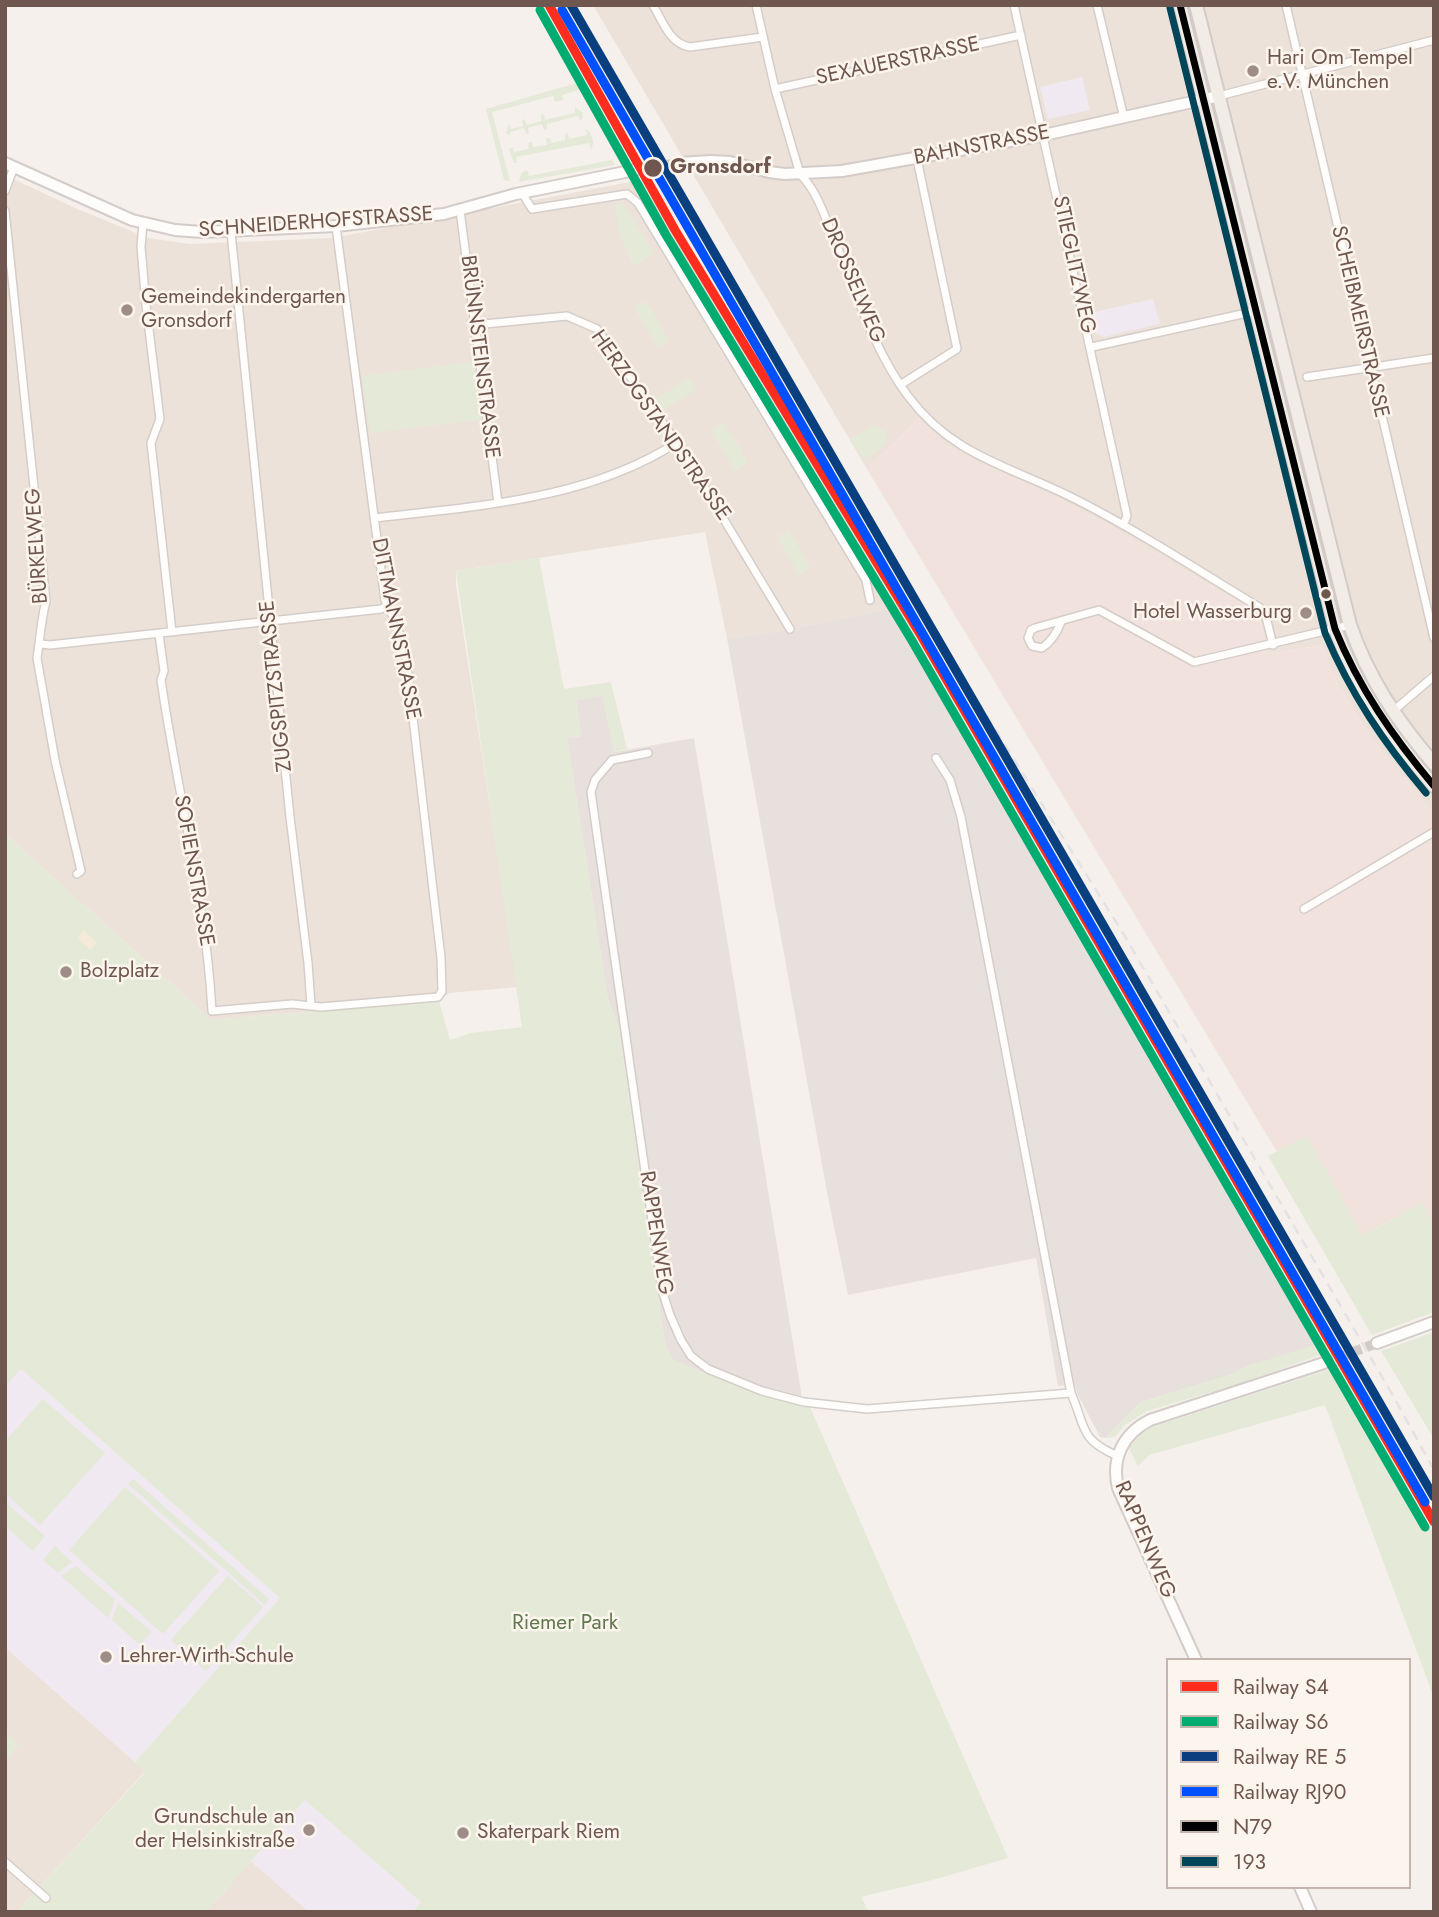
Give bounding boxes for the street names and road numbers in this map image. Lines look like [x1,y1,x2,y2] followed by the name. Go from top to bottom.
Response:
[814,32,982,92] street label: SEXAUERSTRASSE
[912,120,1052,172] street label: BAHNSTRASSE
[1046,194,1100,336] street label: STIEGLITZWEG
[198,202,434,244] street label: SCHNEIDERHOFSTRASSE
[814,215,890,347] street label: DROSSELWEG
[1325,224,1393,420] street label: SCHEIBMEIRSTRASSE
[454,254,504,460] street label: BRÜNNSTEINSTRASSE
[585,326,735,526] street label: HERZOGSTANDSTRASSE
[21,487,55,605] street label: BÜRKELWEG
[365,536,425,722] street label: DITTMANNSTRASSE
[255,599,299,773] street label: ZUGSPITZSTRASSE
[167,793,219,949] street label: SOFIENSTRASSE
[633,1169,677,1297] street label: RAPPENWEG
[1108,1478,1180,1602] street label: RAPPENWEG

